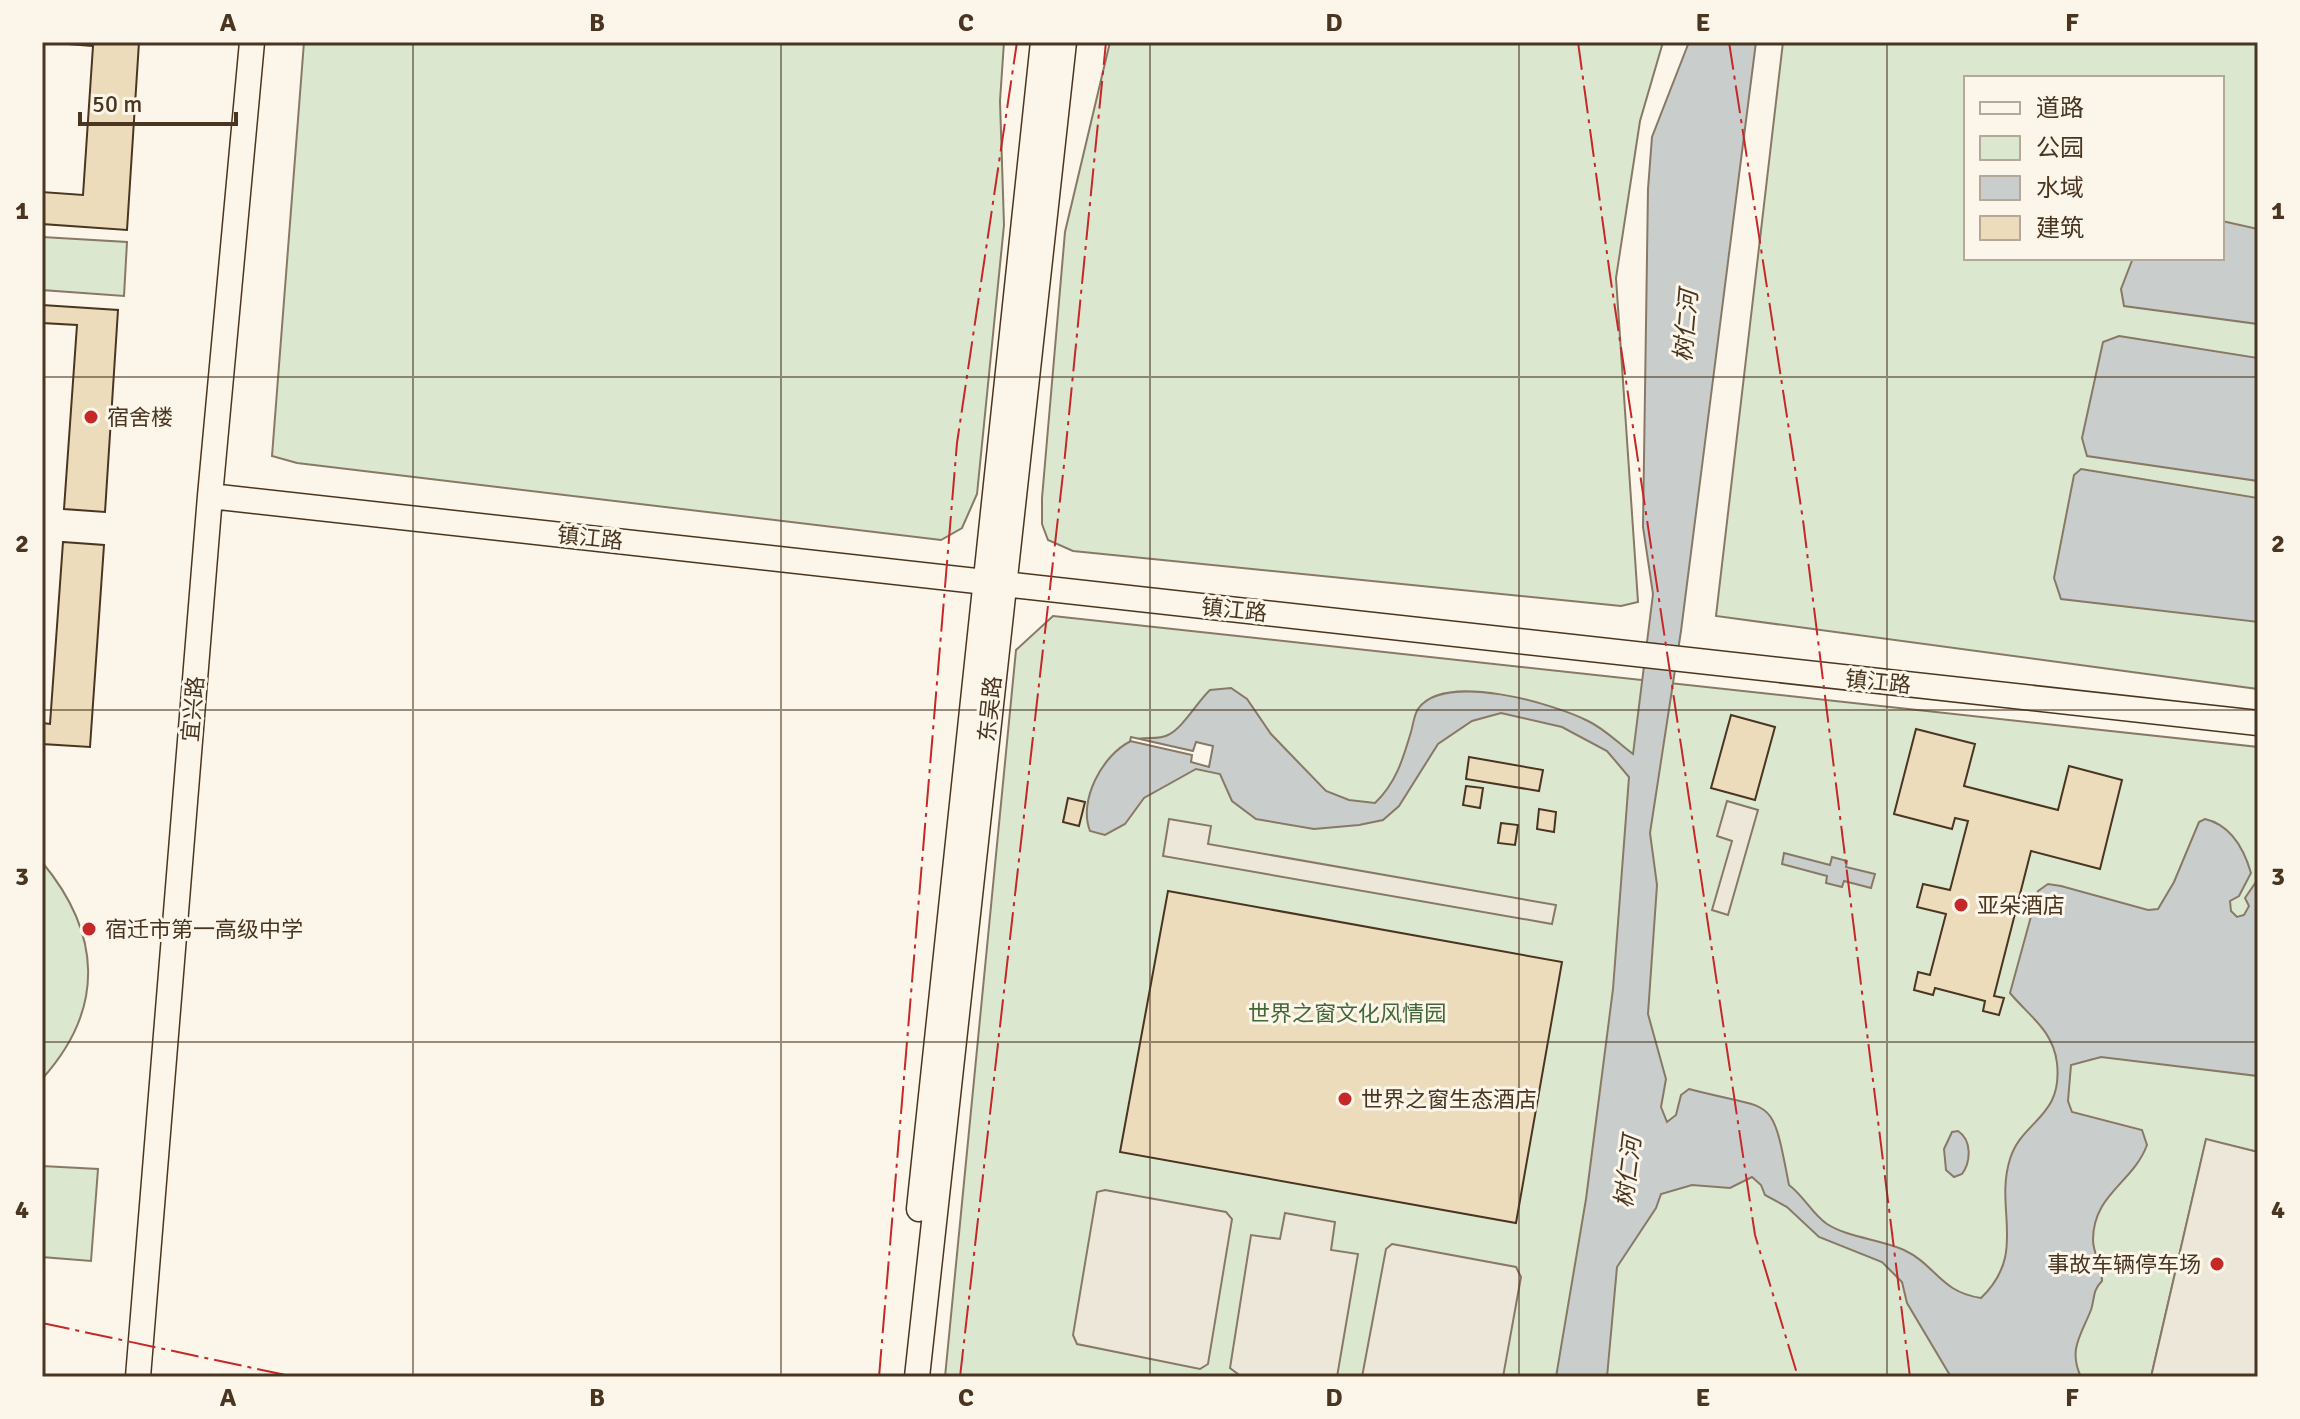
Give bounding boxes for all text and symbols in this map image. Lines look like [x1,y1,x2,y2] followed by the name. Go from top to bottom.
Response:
[220,7,237,39] text: A
[589,7,605,39] text: B
[958,7,974,39] text: C
[1325,7,1343,39] text: D
[1696,7,1710,39] text: E
[2065,7,2079,39] text: F
[80,76,236,126] scale bar
[1964,76,2224,260] legend
[92,89,142,119] text: 50 m
[2036,93,2084,123] text: 道路
[2036,133,2084,163] text: 公园
[2036,173,2084,203] text: 水域
[15,195,29,227] text: 1
[2271,195,2285,227] text: 1
[2036,213,2084,243] text: 建筑
[1668,285,1704,363] water label: 树仁河
[107,404,173,431] place label: 宿舍楼
[82,408,100,426] marker: 宿舍楼
[556,521,624,555] street label: 镇江路
[15,528,29,560] text: 2
[2271,528,2285,560] text: 2
[1200,593,1268,627] street label: 镇江路
[1844,665,1912,699] street label: 镇江路
[177,675,209,743] street label: 宜兴路
[973,675,1007,743] street label: 东吴路
[15,861,29,893] text: 3
[2271,861,2285,893] text: 3
[1977,892,2065,919] place label: 亚朵酒店
[1952,896,1970,914] marker: 亚朵酒店
[105,916,303,943] place label: 宿迁市第一高级中学
[80,920,98,938] marker: 宿迁市第一高级中学
[1248,1000,1446,1027] park label: 世界之窗文化风情园
[1361,1086,1537,1113] place label: 世界之窗生态酒店
[1336,1090,1354,1108] marker: 世界之窗生态酒店
[1609,1130,1648,1210] water label: 树仁河
[15,1194,29,1226] text: 4
[2271,1194,2285,1226] text: 4
[2047,1251,2201,1278] place label: 事故车辆停车场
[2208,1255,2226,1273] marker: 事故车辆停车场
[220,1382,237,1414] text: A
[589,1382,605,1414] text: B
[958,1382,974,1414] text: C
[1325,1382,1343,1414] text: D
[1696,1382,1710,1414] text: E
[2065,1382,2079,1414] text: F

